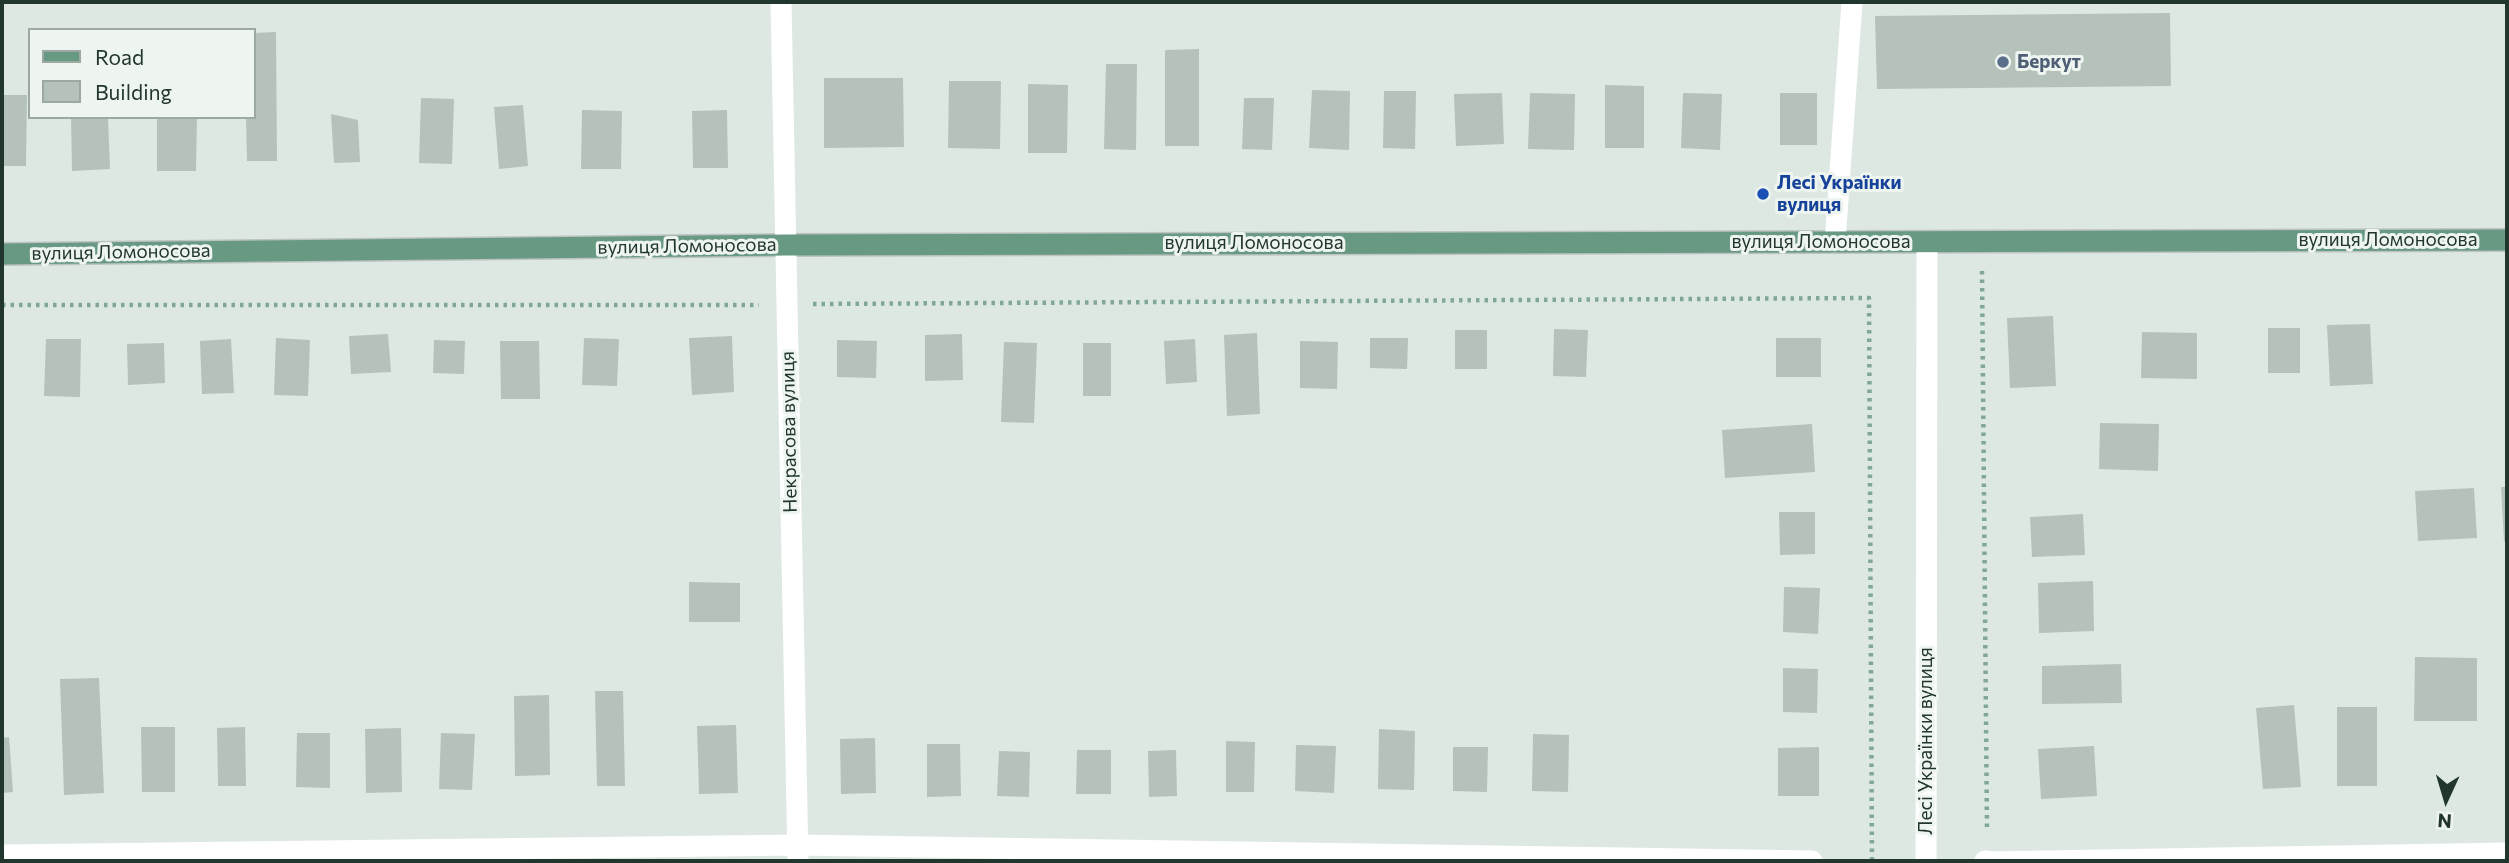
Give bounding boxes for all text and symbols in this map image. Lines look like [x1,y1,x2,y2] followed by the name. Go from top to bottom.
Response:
[28,28,256,119] legend
[95,44,144,69] text: Road
[2017,51,2081,73] place label: Беркут
[1995,54,2011,70] marker: Беркут
[95,79,172,104] text: Building
[1777,172,1902,216] place label: Лесі Українки вулиця
[1755,186,1771,202] marker: Лесі Українки вулиця
[2298,229,2478,251] street label: вулиця Ломоносова
[1731,231,1911,253] street label: вулиця Ломоносова
[1164,232,1344,254] street label: вулиця Ломоносова
[597,233,777,259] street label: вулиця Ломоносова
[31,239,211,265] street label: вулиця Ломоносова
[776,351,802,513] street label: Некрасова вулиця
[1915,647,1937,835] street label: Лесі Українки вулиця
[2411,765,2481,835] north arrow
[2437,809,2452,833] text: N

